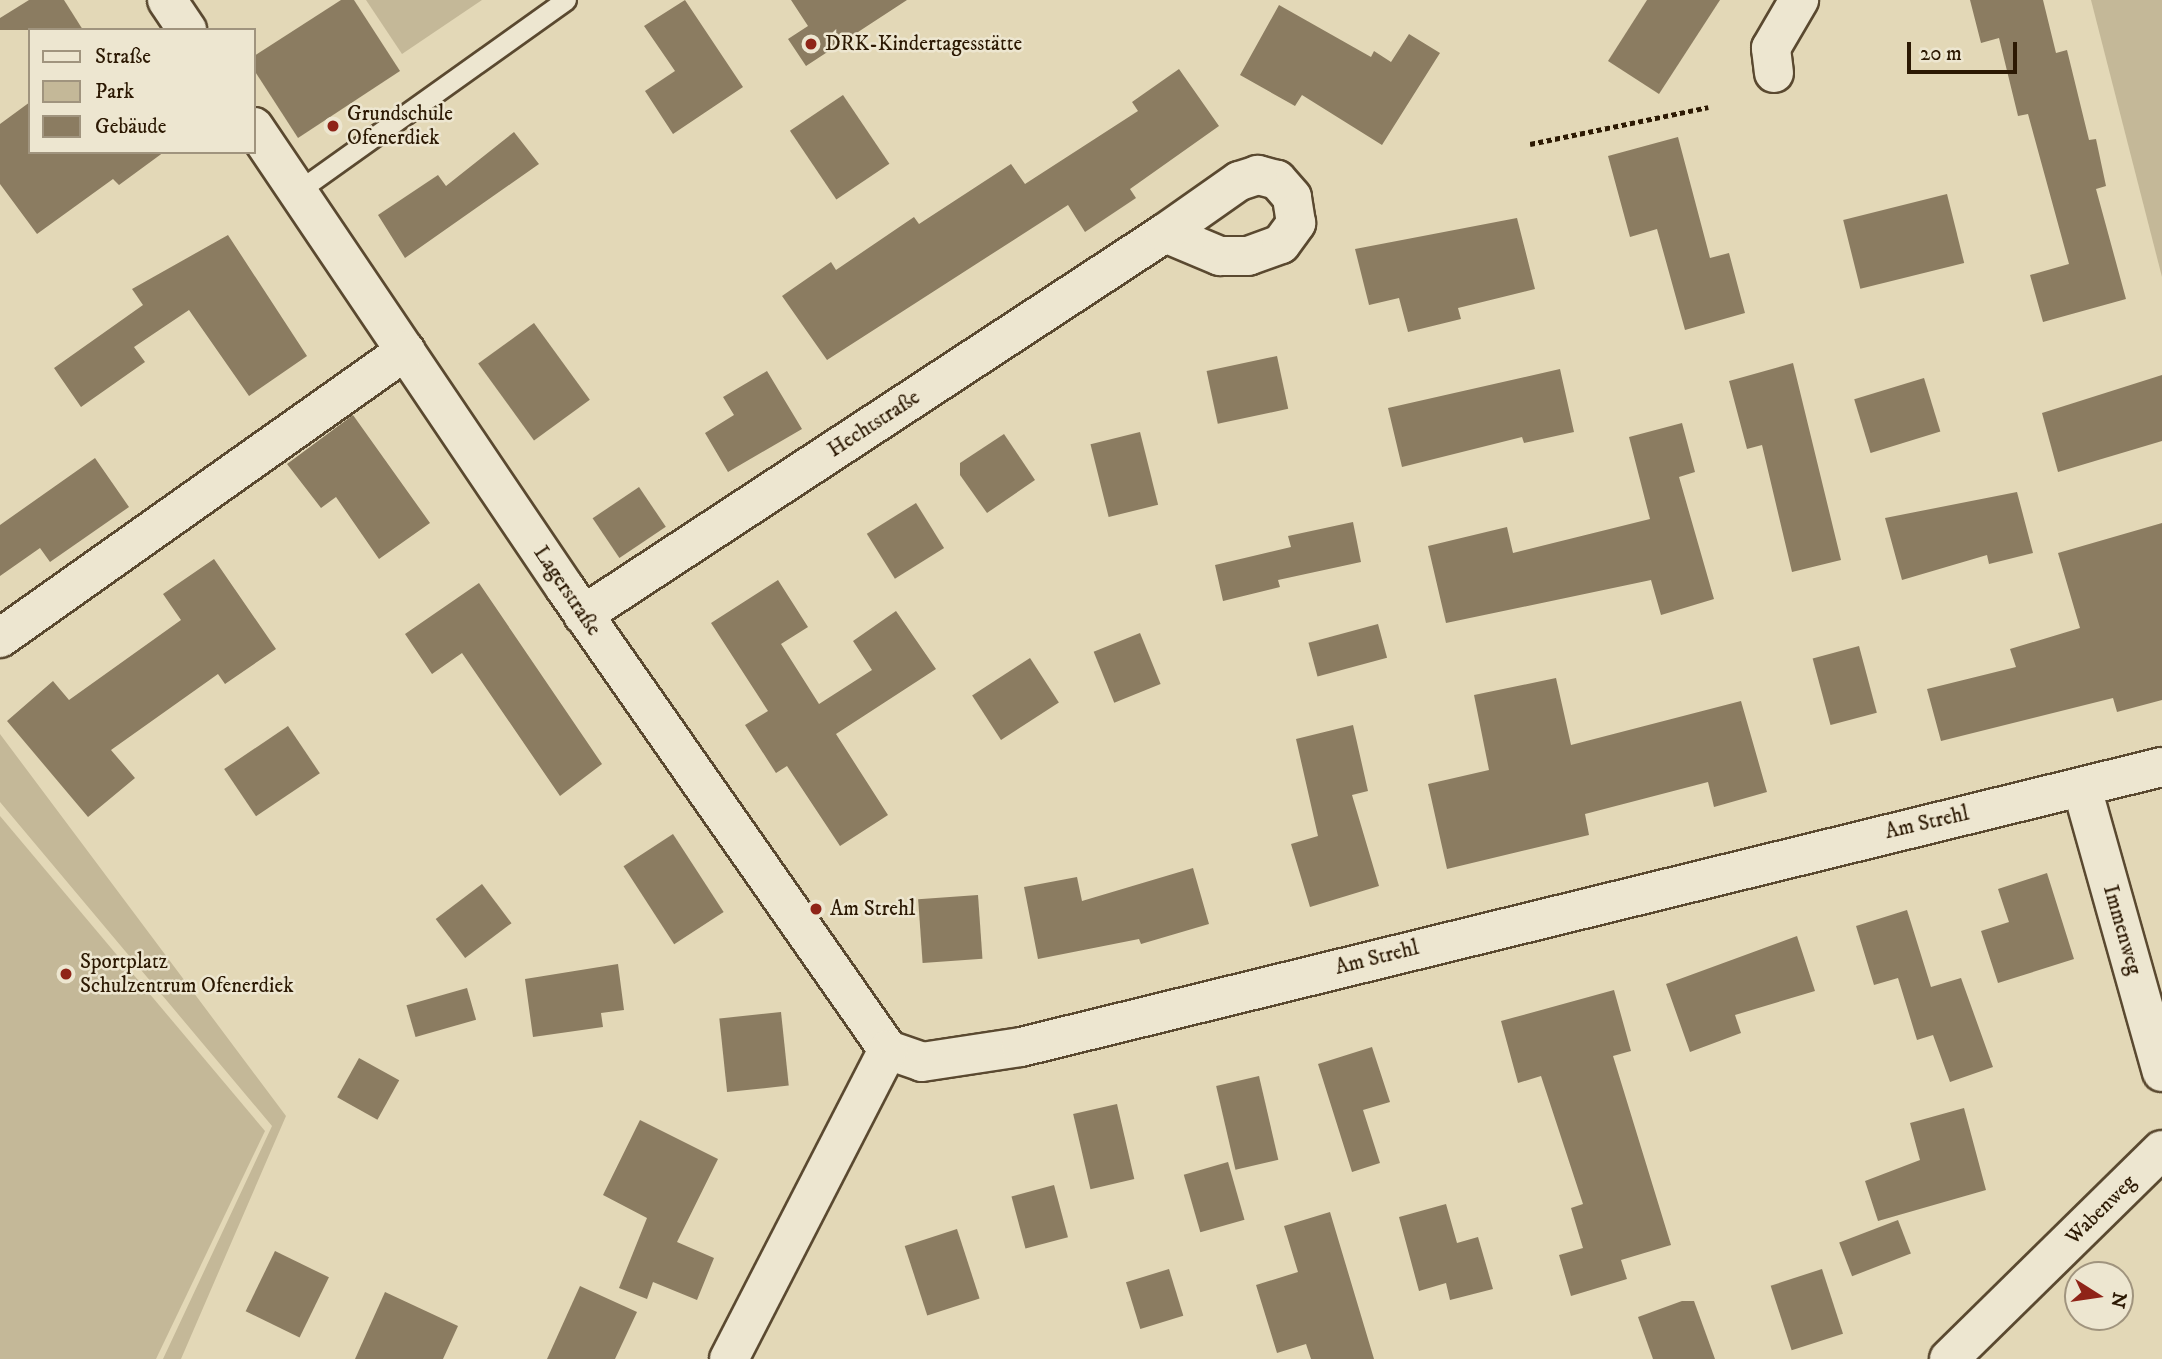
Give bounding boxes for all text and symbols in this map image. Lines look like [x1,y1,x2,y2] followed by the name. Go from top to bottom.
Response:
[28,28,256,154] legend
[1910,28,2020,72] scale bar
[825,31,1022,57] place label: DRK-Kindertagesstätte
[803,36,819,52] marker: DRK-Kindertagesstätte
[1920,41,1962,67] text: 20 m
[95,44,151,70] text: Straße
[95,79,134,105] text: Park
[347,101,453,151] place label: Grundschule Ofenerdiek
[95,114,166,140] text: Gebäude
[325,118,341,134] marker: Grundschule Ofenerdiek
[823,385,925,463] street label: Hechtstraße
[528,541,606,641] street label: Lagerstraße
[1883,801,1971,845] street label: Am Strehl
[2097,882,2147,978] street label: Immenweg
[830,896,915,922] place label: Am Strehl
[808,901,824,917] marker: Am Strehl
[1333,935,1421,981] street label: Am Strehl
[80,949,294,999] place label: Sportplatz Schulzentrum Ofenerdiek
[58,966,74,982] marker: Sportplatz Schulzentrum Ofenerdiek
[2061,1170,2141,1250] street label: Wabenweg
[2064,1261,2134,1331] north arrow
[2105,1290,2131,1310] text: N

